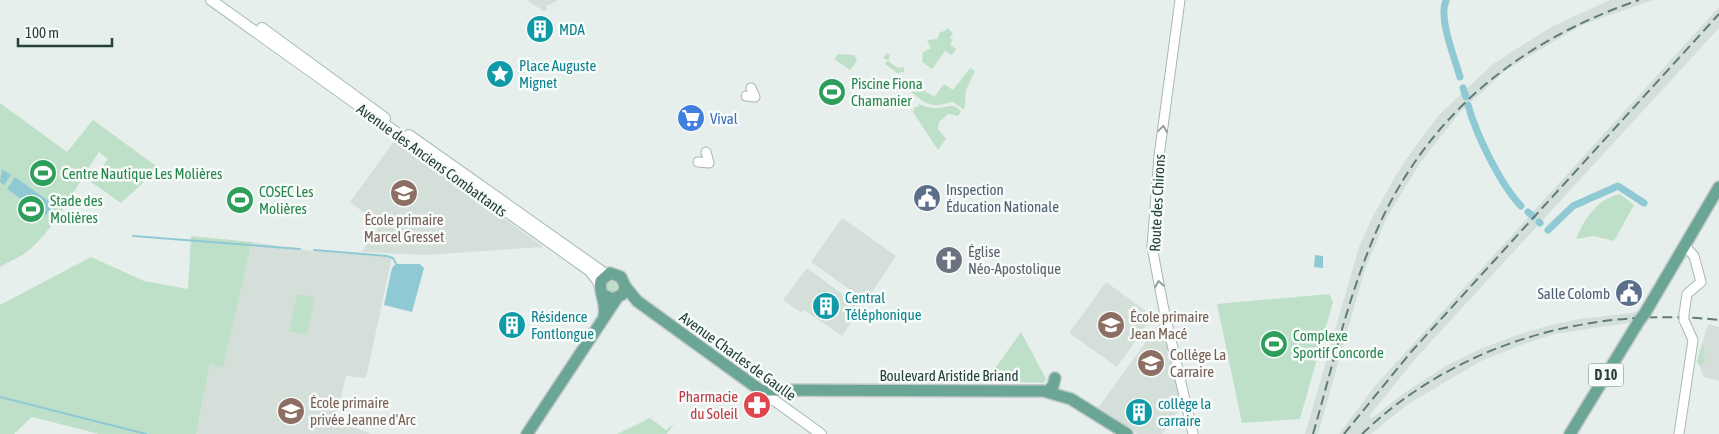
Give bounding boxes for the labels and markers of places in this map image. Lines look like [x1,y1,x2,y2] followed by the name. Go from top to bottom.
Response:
[525,14,555,44] building icon: MDA
[559,21,585,38] place label: MDA
[519,57,596,91] place label: Place Auguste Mignet
[485,59,515,89] place icon: Place Auguste Mignet
[851,75,923,109] place label: Piscine Fiona Chamanier
[817,77,847,107] sports icon: Piscine Fiona Chamanier
[676,103,706,133] supermarket icon: Vival
[710,110,738,127] place label: Vival
[28,158,58,188] sports icon: Centre Nautique Les Molières
[62,165,222,182] place label: Centre Nautique Les Molières
[389,178,419,208] school or university icon: École primaire Marcel Gresset
[946,181,1059,215] place label: Inspection Éducation Nationale
[259,183,314,217] place label: COSEC Les Molières
[912,183,942,213] public building icon: Inspection Éducation Nationale
[225,185,255,215] sports icon: COSEC Les Molières
[50,192,103,226] place label: Stade des Molières
[16,194,46,224] sports icon: Stade des Molières
[364,211,444,245] place label: École primaire Marcel Gresset
[968,243,1061,277] place label: Église Néo-Apostolique
[934,245,964,275] church icon: Église Néo-Apostolique
[1614,278,1644,308] public building icon: Salle Colomb
[1537,285,1610,302] place label: Salle Colomb
[845,289,922,323] place label: Central Téléphonique
[811,291,841,321] building icon: Central Téléphonique
[531,308,594,342] place label: Résidence Fontlongue
[1130,308,1209,342] place label: École primaire Jean Macé
[497,310,527,340] building icon: Résidence Fontlongue
[1096,310,1126,340] school or university icon: École primaire Jean Macé
[1293,327,1384,361] place label: Complexe Sportif Concorde
[1259,329,1289,359] sports icon: Complexe Sportif Concorde
[1170,346,1226,380] place label: Collège La Carraire
[1136,348,1166,378] school or university icon: Collège La Carraire
[678,388,738,422] place label: Pharmacie du Soleil
[742,390,772,420] pharmacy icon: Pharmacie du Soleil
[310,394,416,428] place label: École primaire privée Jeanne d'Arc
[1158,395,1211,429] place label: collège la carraire
[276,396,306,426] school or university icon: École primaire privée Jeanne d'Arc
[1124,397,1154,427] building icon: collège la carraire

